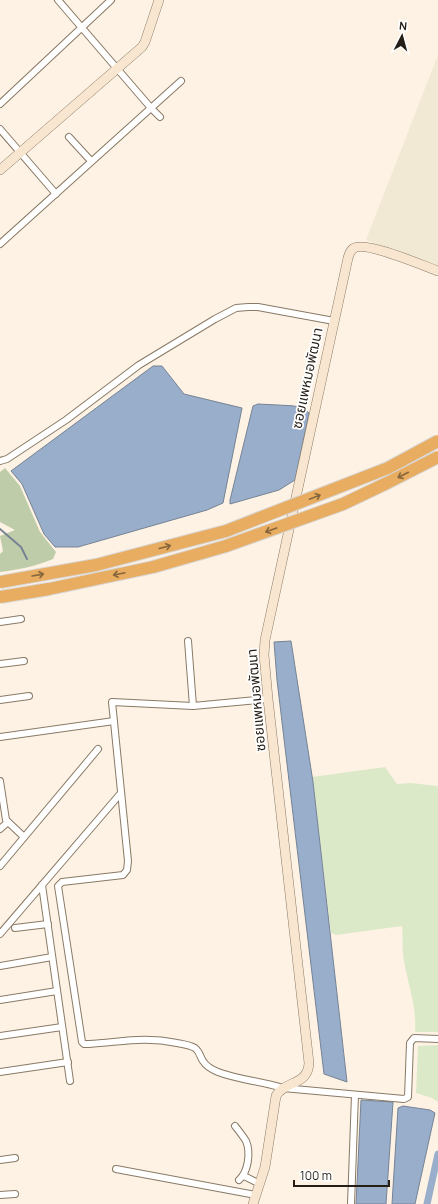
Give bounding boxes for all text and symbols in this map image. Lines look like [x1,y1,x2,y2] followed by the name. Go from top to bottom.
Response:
[382,16,422,56] north arrow
[398,18,408,33] text: N
[287,326,327,430] street label: ซอยแพหมอพัฒนา
[398,472,410,479] one-way arrow
[308,492,320,500] one-way arrow
[265,527,277,535] one-way arrow
[158,543,171,550] one-way arrow
[32,571,45,579] one-way arrow
[113,571,126,579] one-way arrow
[242,648,269,752] street label: ซอยแพหมอพัฒนา
[294,1162,389,1188] scale bar
[300,1167,332,1184] text: 100 m

